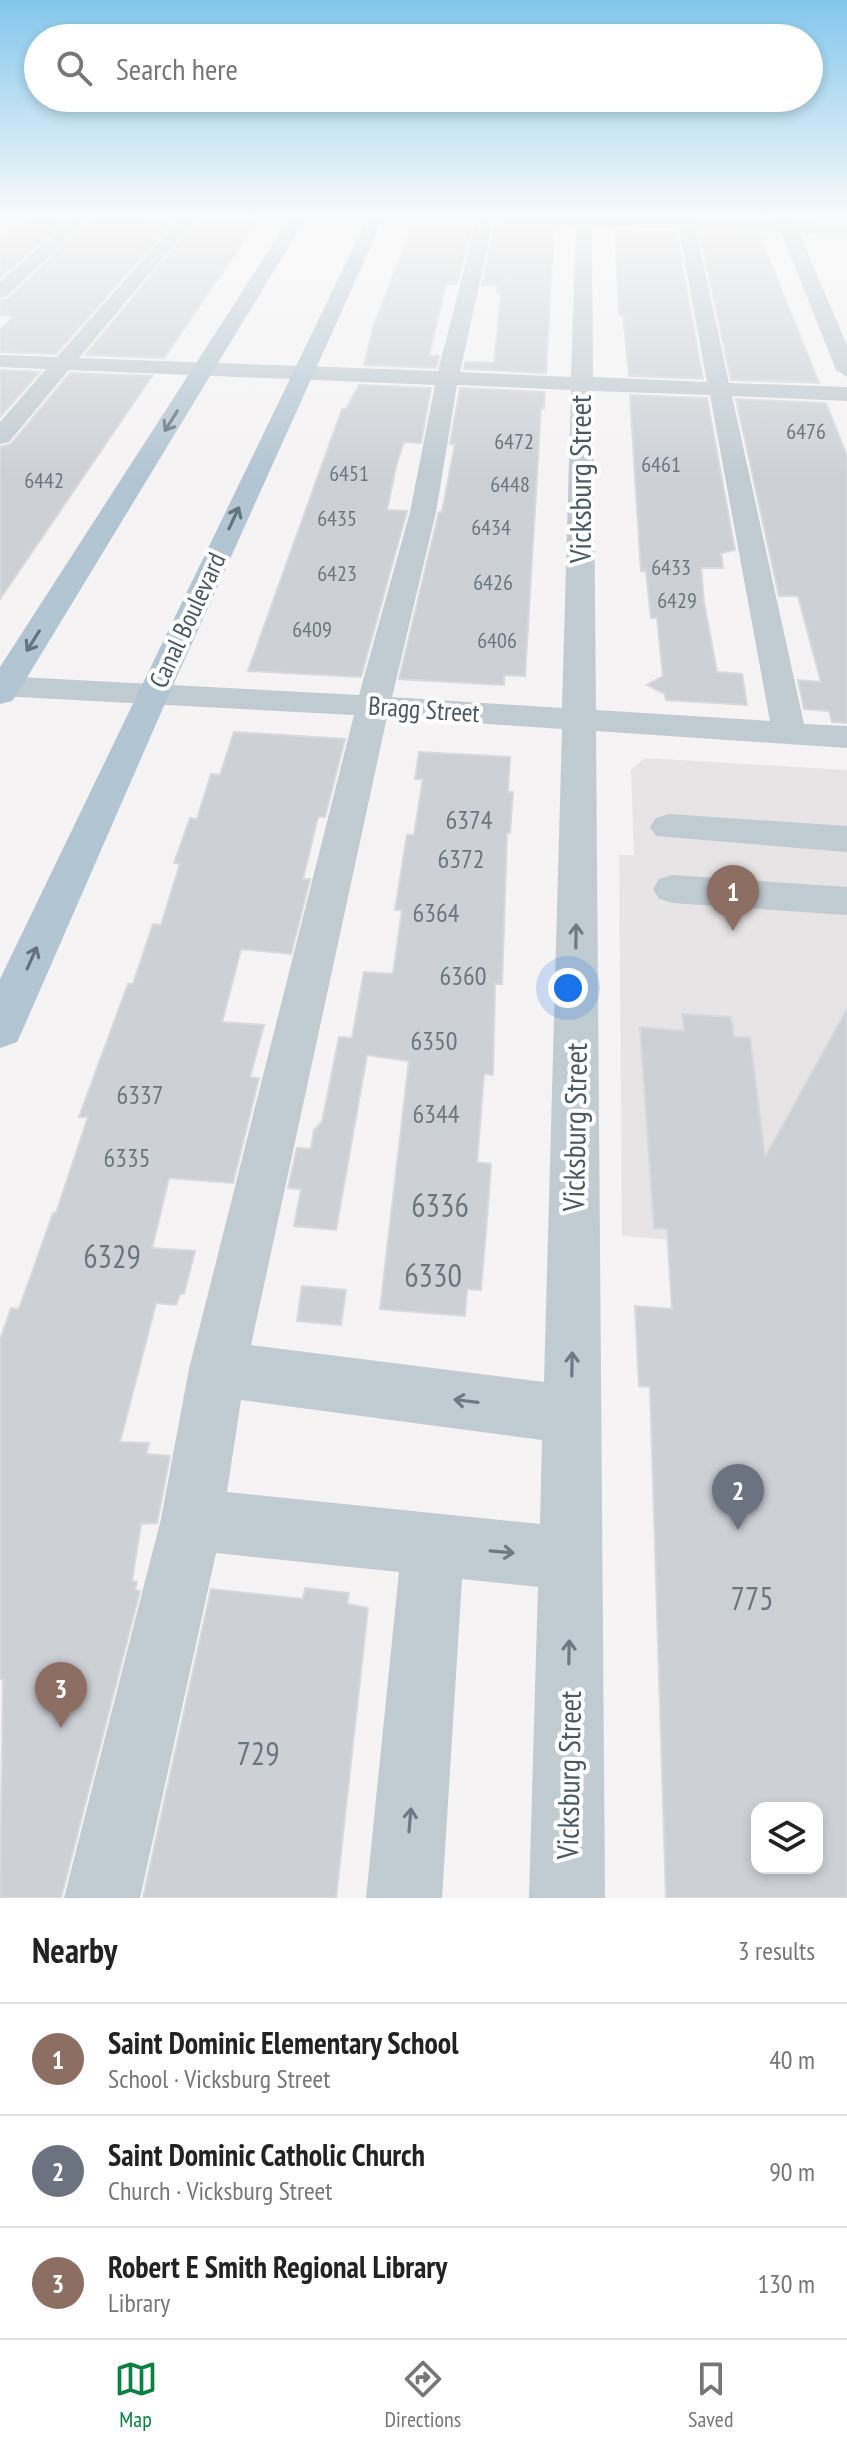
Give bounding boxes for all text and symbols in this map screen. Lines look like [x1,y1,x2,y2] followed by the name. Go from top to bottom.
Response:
[24,24,823,112] search box
[52,46,96,90] icon: search
[116,49,238,88] text: Search here
[560,394,599,564] street label: Vicksburg Street
[163,410,180,432] one-way arrow
[786,417,826,445] house number: 6476
[494,427,534,455] house number: 6472
[641,450,681,478] house number: 6461
[329,459,369,487] house number: 6451
[24,466,64,494] house number: 6442
[490,470,530,498] house number: 6448
[317,504,357,532] house number: 6435
[227,507,242,531] one-way arrow
[471,513,511,541] house number: 6434
[141,547,233,693] street label: Canal Boulevard
[651,553,691,581] house number: 6433
[317,559,357,587] house number: 6423
[473,568,513,596] house number: 6426
[657,586,697,614] house number: 6429
[292,615,332,643] house number: 6409
[477,626,517,654] house number: 6406
[24,630,41,652] one-way arrow
[367,689,481,729] street label: Bragg Street
[446,803,493,836] house number: 6374
[438,842,484,875] house number: 6372
[707,865,759,931] pin: 1
[413,896,460,929] house number: 6364
[568,923,584,950] one-way arrow
[25,946,40,970] one-way arrow
[440,959,486,992] house number: 6360
[548,968,588,1008] your location
[411,1024,457,1057] house number: 6350
[553,1042,595,1213] street label: Vicksburg Street
[117,1078,163,1111] house number: 6337
[413,1097,460,1130] house number: 6344
[104,1141,150,1174] house number: 6335
[411,1184,469,1226] house number: 6336
[83,1235,141,1277] house number: 6329
[404,1254,462,1296] house number: 6330
[564,1351,580,1378] one-way arrow
[454,1393,479,1408] one-way arrow
[712,1464,764,1530] pin: 2
[488,1545,515,1560] one-way arrow
[730,1577,774,1619] house number: 775
[561,1639,577,1666] one-way arrow
[35,1662,87,1728] pin: 3
[547,1690,589,1861] street label: Vicksburg Street
[236,1732,280,1774] house number: 729
[751,1802,823,1874] map controls
[751,1802,823,1874] button: layers
[403,1807,418,1834] one-way arrow
[32,1928,117,1972] text: Nearby
[738,1934,815,1967] text: 3 results
[108,2023,459,2062] text: Saint Dominic Elementary School
[52,2043,64,2076] text: 1
[769,2043,815,2076] text: 40 m
[108,2062,330,2095] text: School · Vicksburg Street
[108,2135,425,2174] text: Saint Dominic Catholic Church
[52,2155,64,2188] text: 2
[769,2155,815,2188] text: 90 m
[108,2174,332,2207] text: Church · Vicksburg Street
[108,2247,447,2286] text: Robert E Smith Regional Library
[52,2267,64,2300] text: 3
[757,2267,815,2300] text: 130 m
[108,2286,170,2319] text: Library
[114,2357,158,2433] tab: Map
[385,2357,461,2433] tab: Directions
[688,2357,733,2433] tab: Saved

